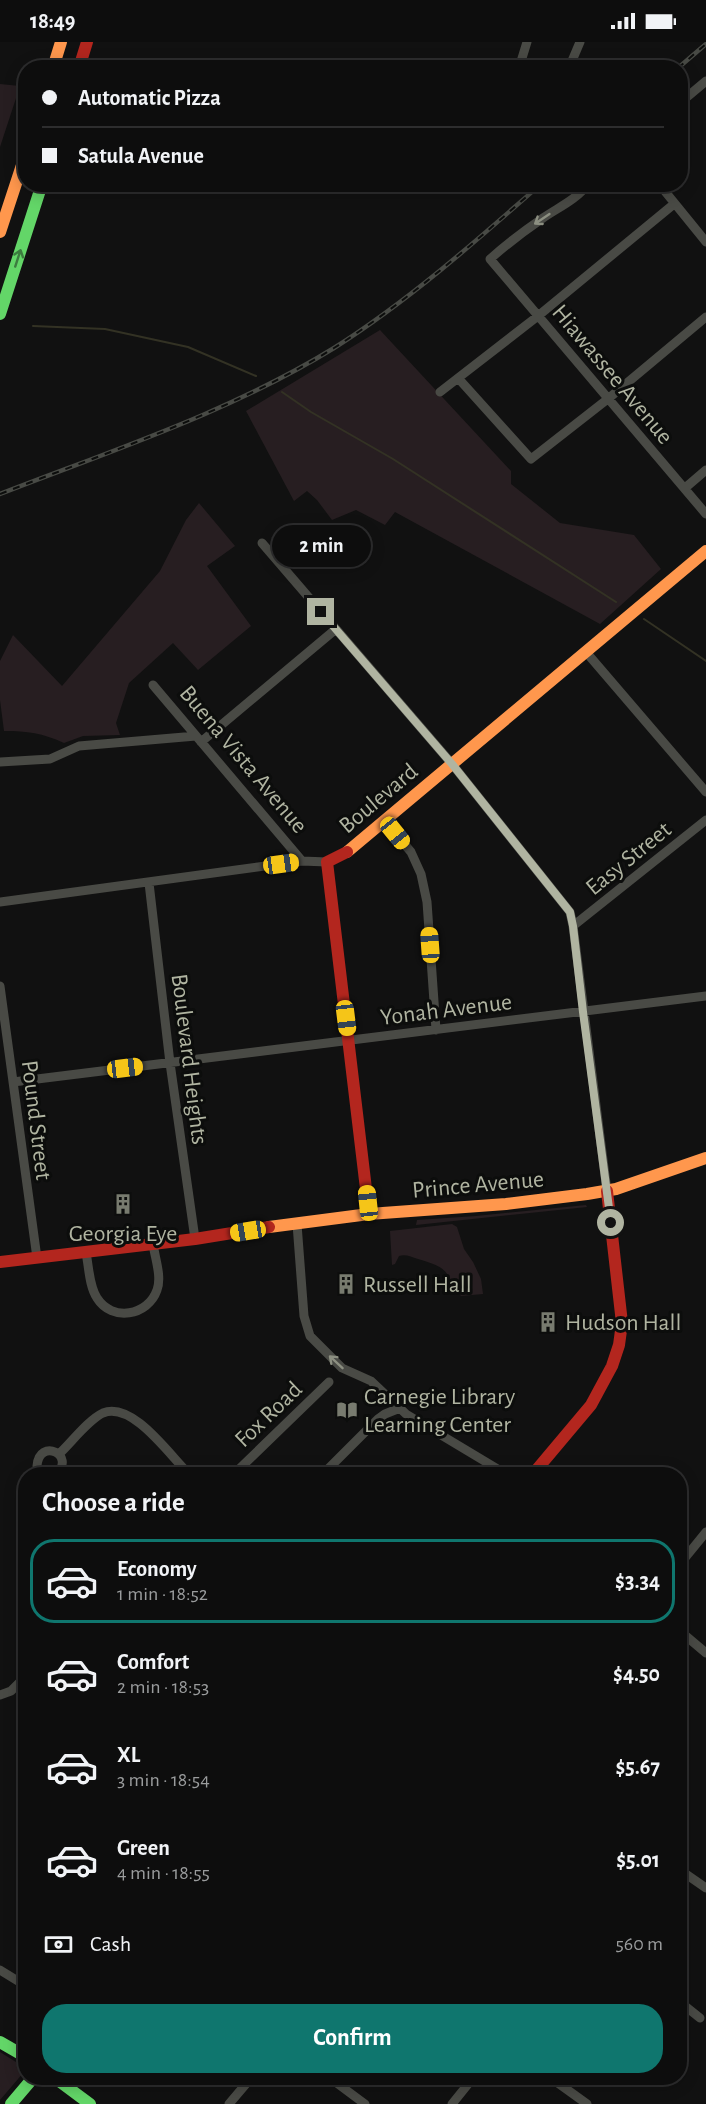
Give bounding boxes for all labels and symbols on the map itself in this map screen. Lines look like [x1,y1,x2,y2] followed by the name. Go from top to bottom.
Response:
[534,213,551,225] one-way arrow
[13,249,24,268] one-way arrow
[547,300,677,449] street label: Hiawassee Avenue
[272,525,370,567] callout: 2 min
[307,598,334,625] route end
[175,681,312,838] street label: Buena Vista Avenue
[335,759,423,838] street label: Boulevard
[377,813,413,853] car
[582,817,676,900] street label: Easy Street
[262,853,300,875] car
[420,926,440,964] car
[167,972,211,1146] street label: Boulevard Heights
[379,990,513,1030] street label: Yonah Avenue
[335,999,357,1037] car
[106,1057,144,1079] car
[17,1059,55,1182] street label: Pound Street
[411,1167,545,1203] street label: Prince Avenue
[357,1184,379,1222] car
[111,1192,135,1216] building icon: Georgia Eye
[597,1209,624,1236] route start
[229,1219,267,1243] car
[69,1222,177,1246] place label: Georgia Eye
[334,1272,358,1296] building icon: Russell Hall
[363,1273,472,1297] place label: Russell Hall
[536,1310,560,1334] building icon: Hudson Hall
[565,1311,681,1335] place label: Hudson Hall
[329,1355,344,1369] one-way arrow
[230,1377,307,1452] street label: Fox Road
[364,1385,515,1437] place label: Carnegie Library Learning Center
[335,1398,359,1422] library icon: Carnegie Library Learning Center

